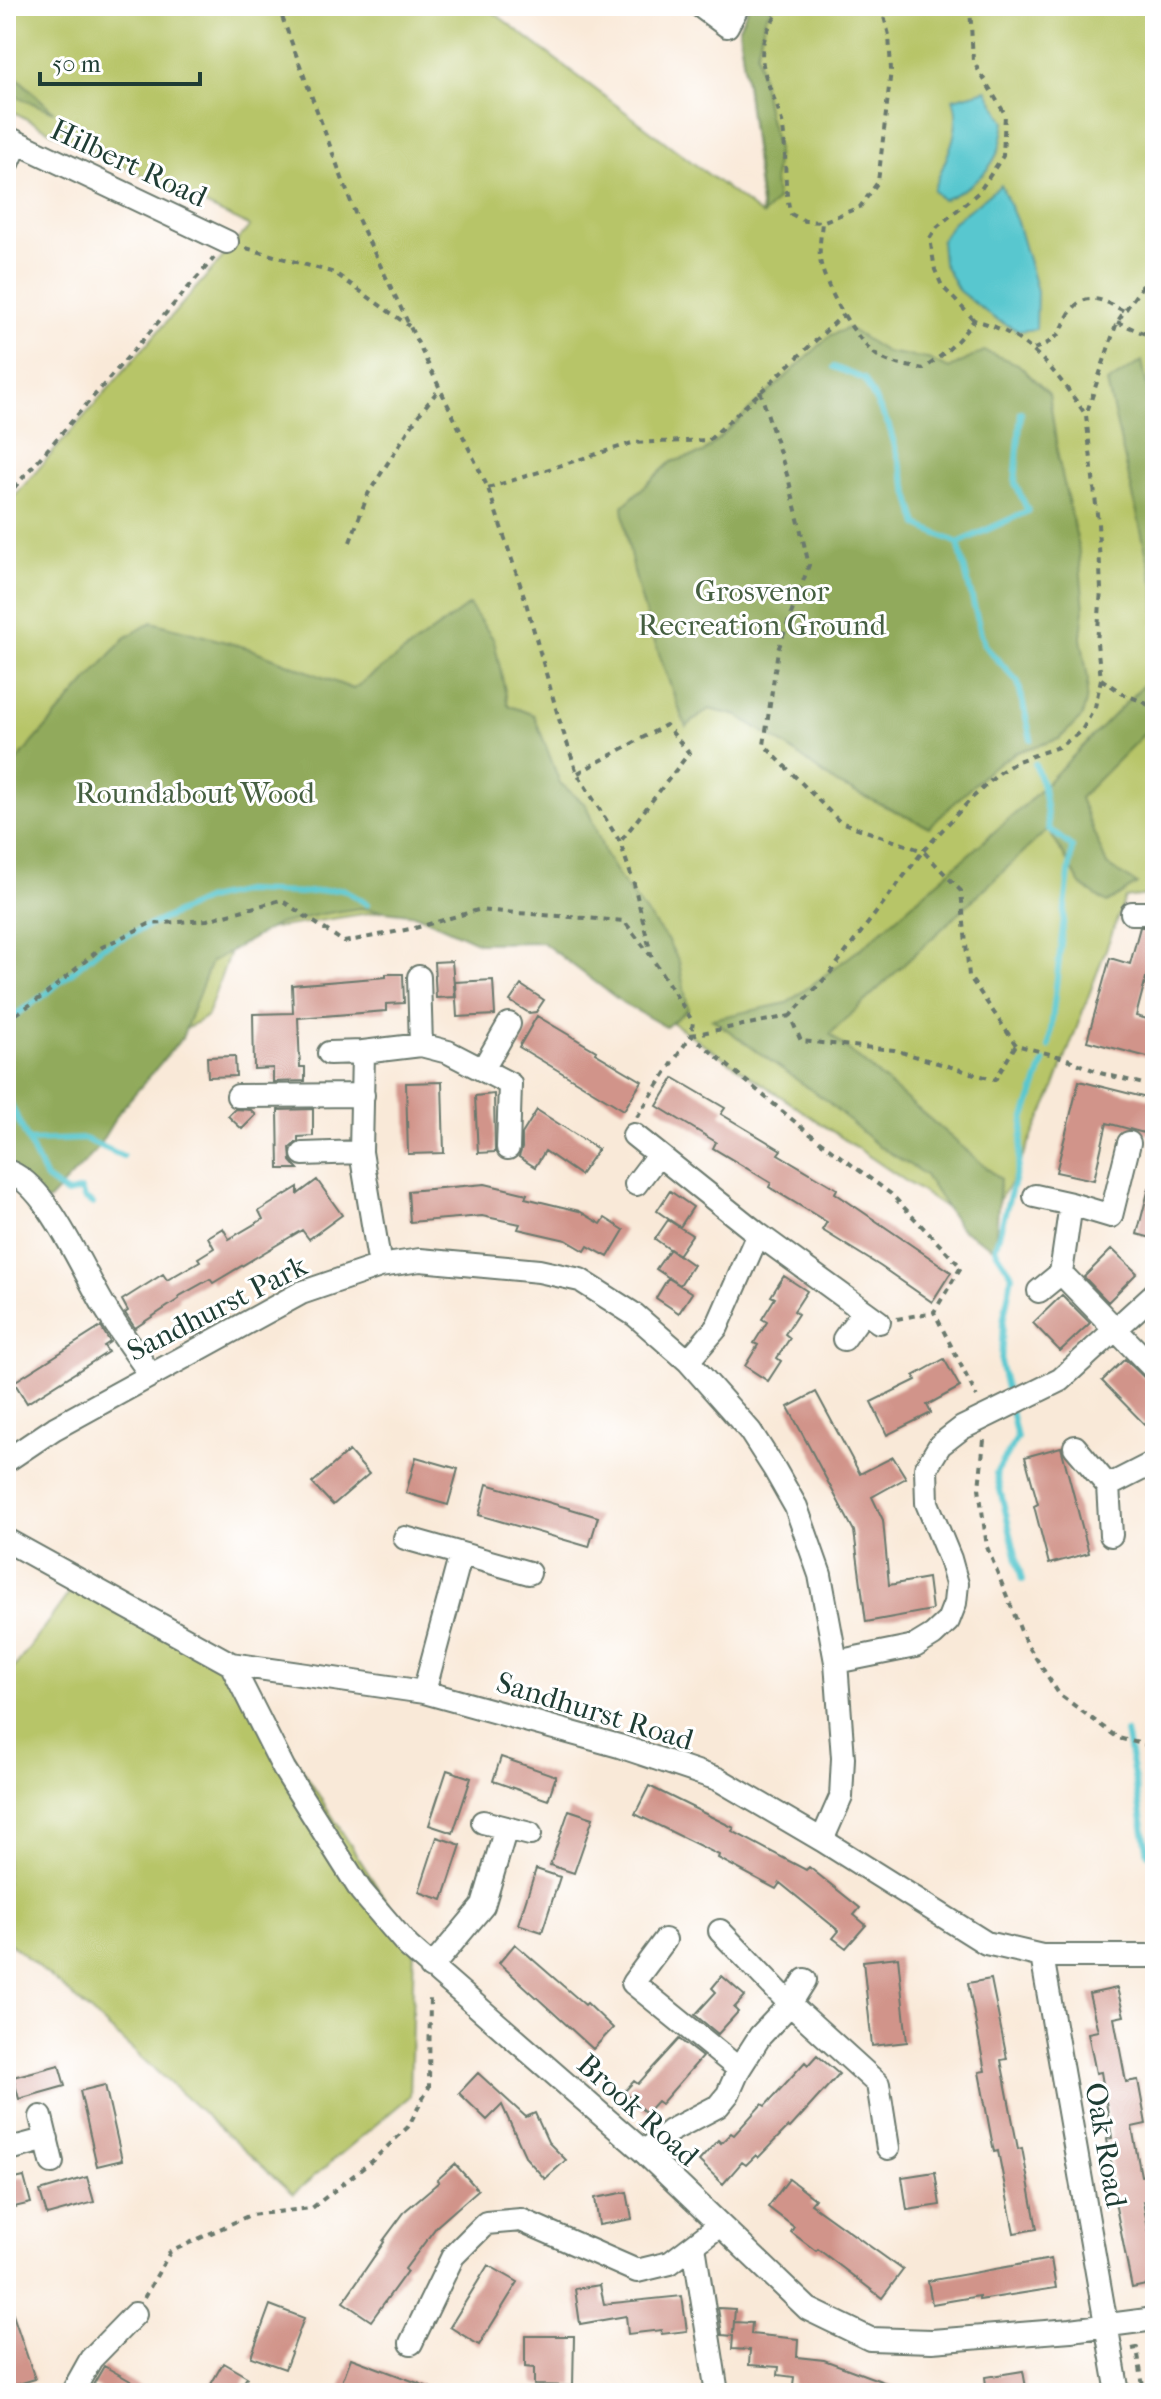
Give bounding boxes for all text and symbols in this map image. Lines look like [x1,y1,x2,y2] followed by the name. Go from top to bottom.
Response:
[40,36,200,86] scale bar
[52,50,101,78] text: 50 m
[45,112,213,215] street label: Hilbert Road
[638,574,887,643] park label: Grosvenor Recreation Ground
[75,776,315,811] park label: Roundabout Wood
[122,1248,313,1369] street label: Sandhurst Park
[492,1665,698,1758] street label: Sandhurst Road
[570,2047,706,2174] street label: Brook Road
[1077,2080,1134,2211] street label: Oak Road

